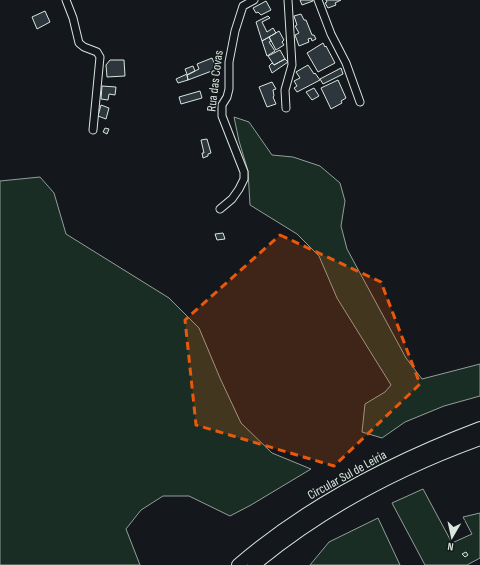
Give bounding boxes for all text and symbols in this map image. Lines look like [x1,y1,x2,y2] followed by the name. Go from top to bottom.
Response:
[203,49,227,113] street label: Rua das Covas
[305,447,389,503] street label: Circular Sul de Leiria
[432,517,472,557] north arrow
[446,539,454,553] text: N

